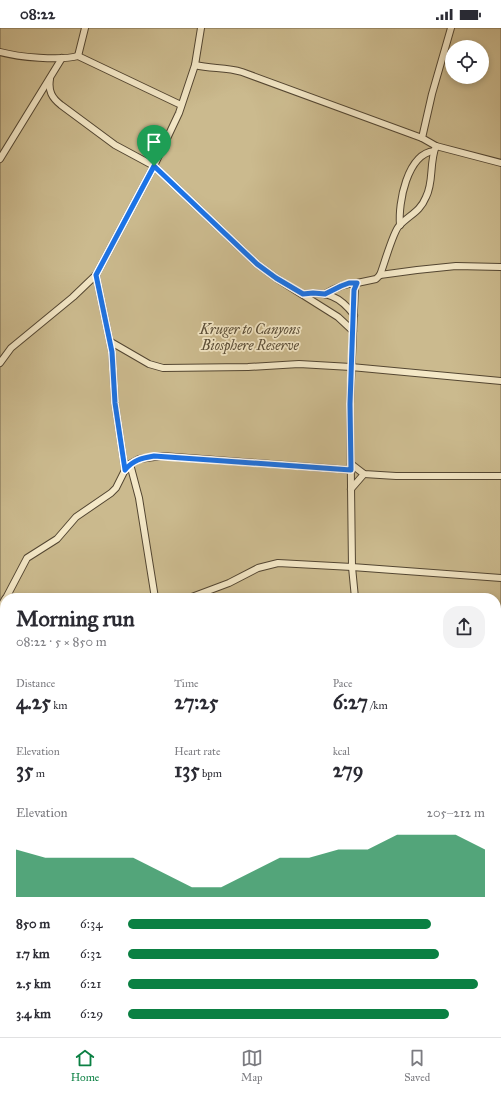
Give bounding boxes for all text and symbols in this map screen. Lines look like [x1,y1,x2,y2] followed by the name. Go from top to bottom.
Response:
[20,5,55,23] text: 08:22
[445,40,489,84] map controls
[445,40,489,84] button: locate
[137,125,171,166] pin
[143,131,165,153] icon: arrive
[199,321,301,355] park label: Kruger to Canyons Biosphere Reserve
[16,605,135,632] text: Morning run
[443,606,485,648] button: share
[16,634,107,650] text: 08:22 · 5 × 850 m
[16,677,55,690] text: Distance
[174,677,199,690] text: Time
[333,677,353,690] text: Pace
[16,690,51,714] text: 4.25
[174,690,218,714] text: 27:25
[333,690,368,714] text: 6:27
[51,699,68,712] text: km
[368,699,388,712] text: /km
[16,745,60,758] text: Elevation
[174,745,221,758] text: Heart rate
[333,745,350,758] text: kcal
[16,758,33,782] text: 35
[174,758,200,782] text: 135
[333,758,363,782] text: 279
[33,767,45,780] text: m
[200,767,222,780] text: bpm
[16,805,68,821] text: Elevation
[426,805,485,821] text: 205–212 m
[16,916,50,932] text: 850 m
[80,916,102,932] text: 6:34
[16,946,50,962] text: 1.7 km
[80,946,102,962] text: 6:32
[16,976,51,992] text: 2.5 km
[80,976,102,992] text: 6:21
[16,1006,51,1022] text: 3.4 km
[80,1006,103,1022] text: 6:29
[71,1047,99,1084] tab: Home
[241,1047,263,1084] tab: Map
[404,1047,430,1084] tab: Saved

